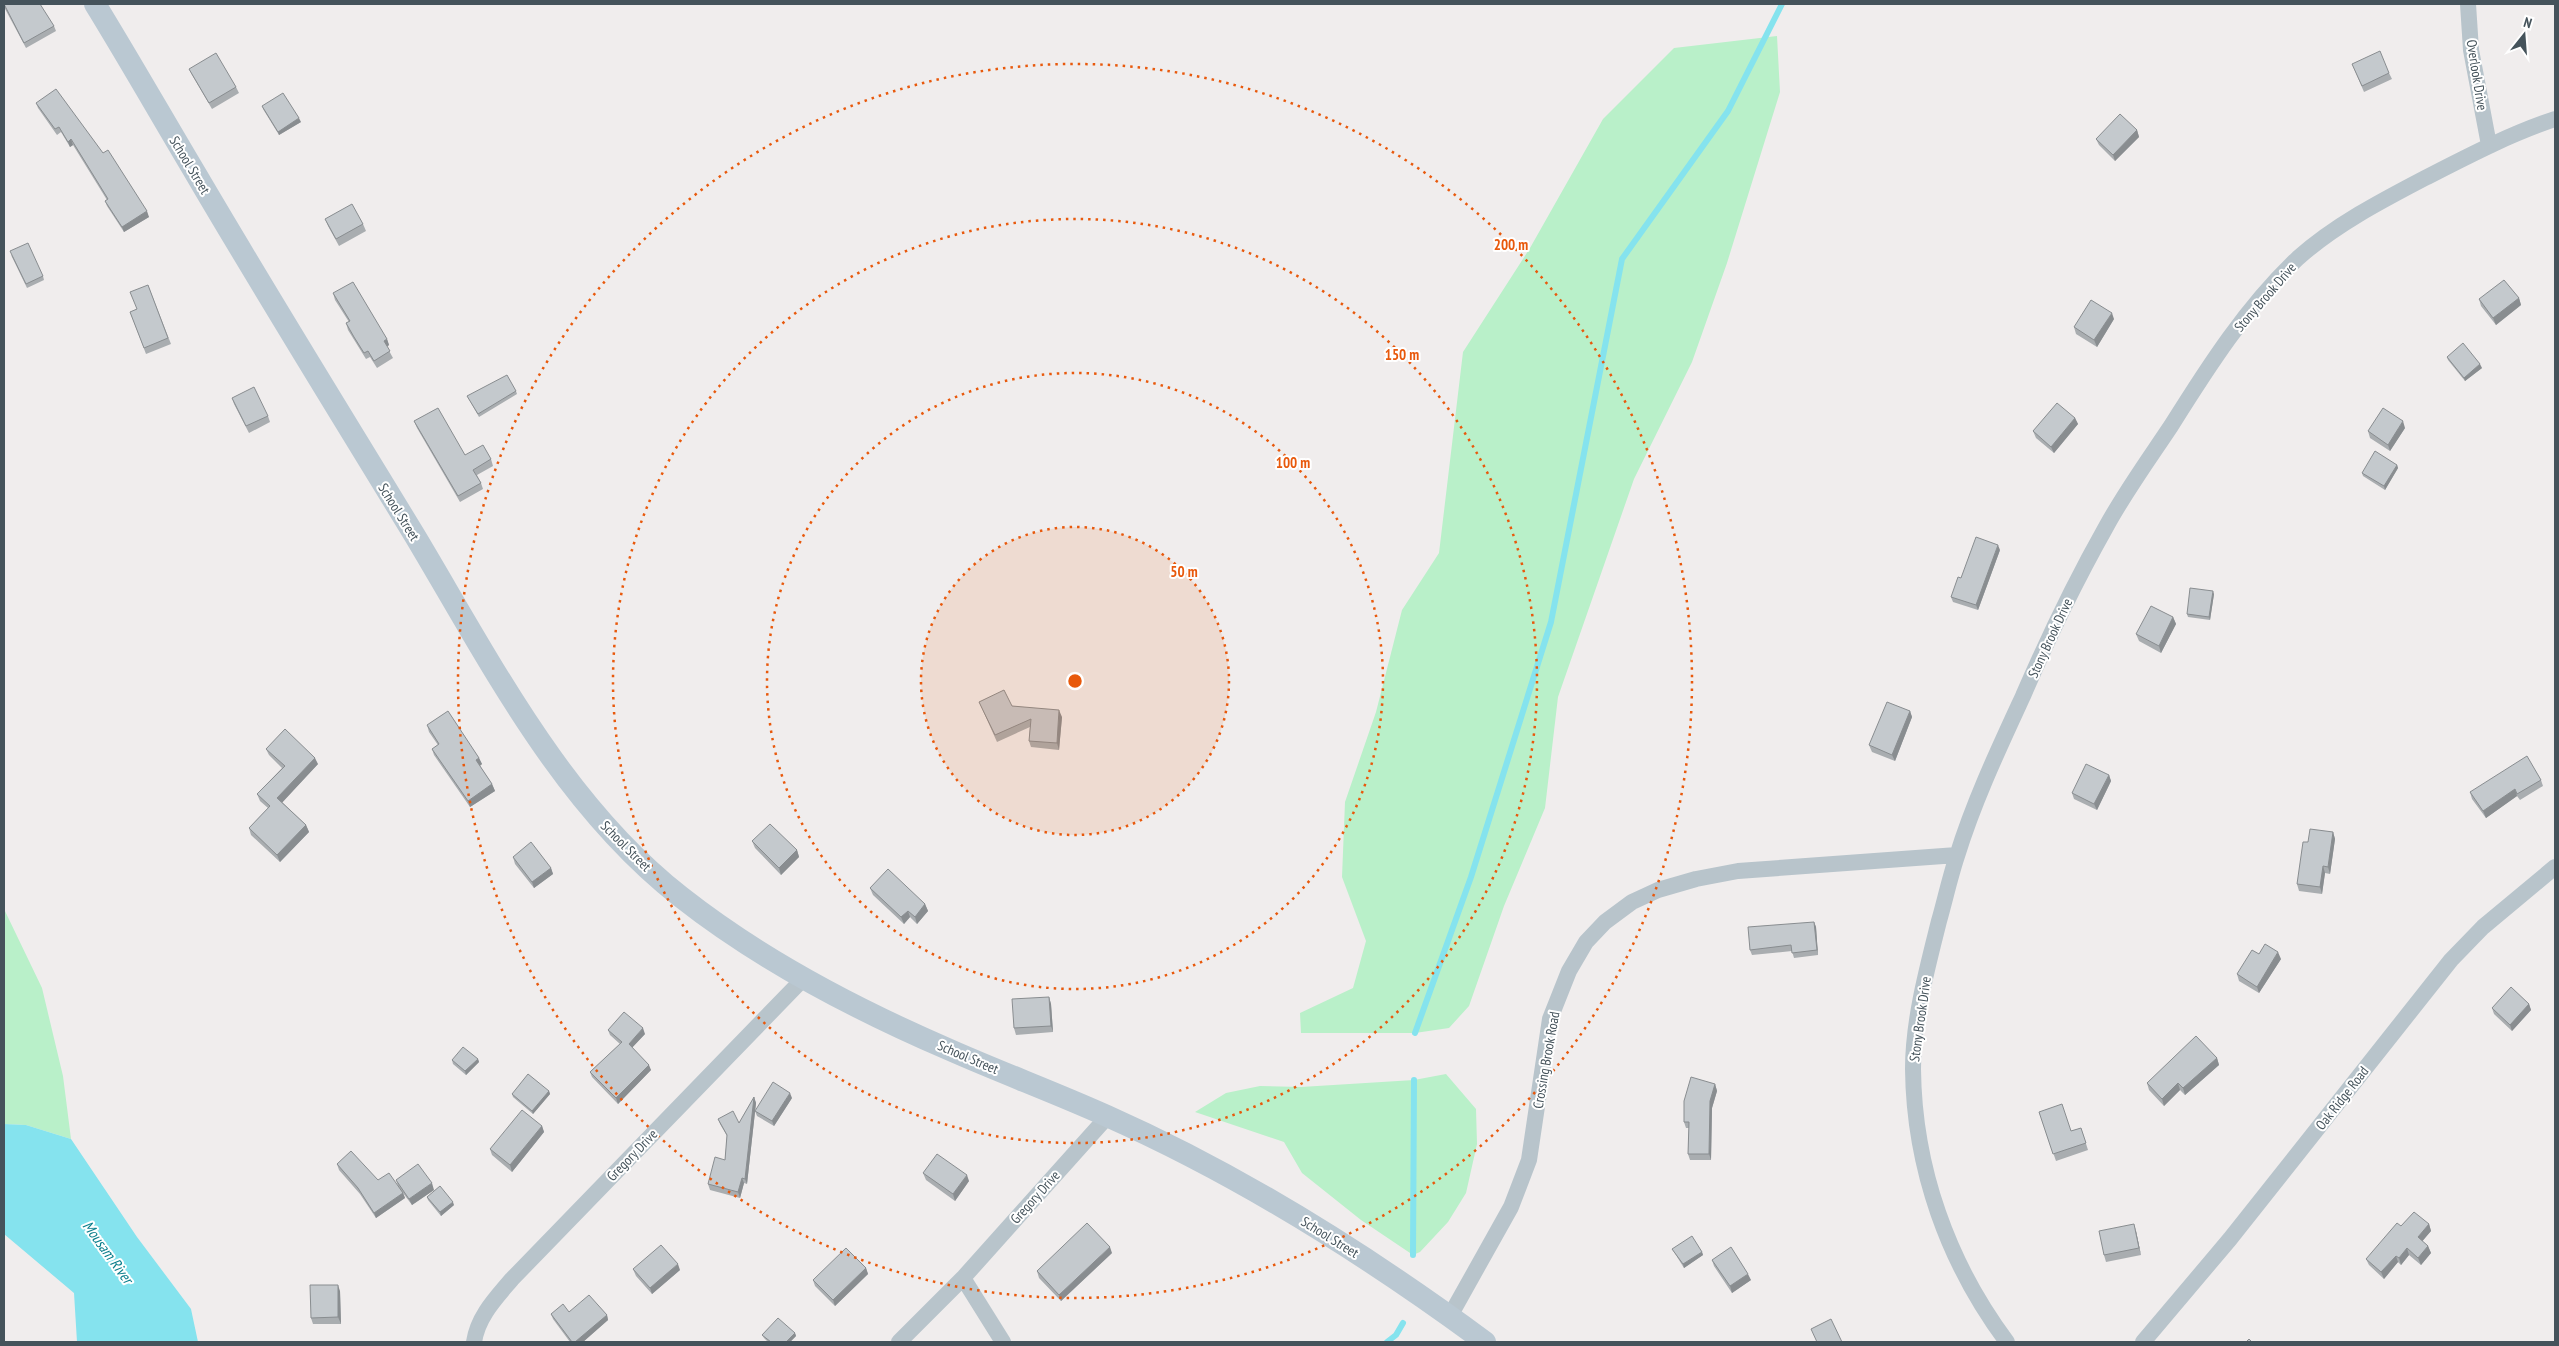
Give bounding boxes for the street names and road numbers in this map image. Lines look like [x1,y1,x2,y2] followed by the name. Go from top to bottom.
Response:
[2463,38,2492,112] street label: Overlook Drive
[166,133,214,197] street label: School Street
[2230,259,2300,335] street label: Stony Brook Drive
[374,480,424,544] street label: School Street
[2024,595,2076,681] street label: Stony Brook Drive
[597,817,655,875] street label: School Street
[1905,975,1935,1063] street label: Stony Brook Drive
[1529,1010,1563,1110] street label: Crossing Brook Road
[935,1036,1001,1078] street label: School Street
[2312,1063,2372,1133] street label: Oak Ridge Road
[603,1125,661,1185] street label: Gregory Drive
[1006,1166,1064,1227] street label: Gregory Drive
[1298,1212,1362,1262] street label: School Street

